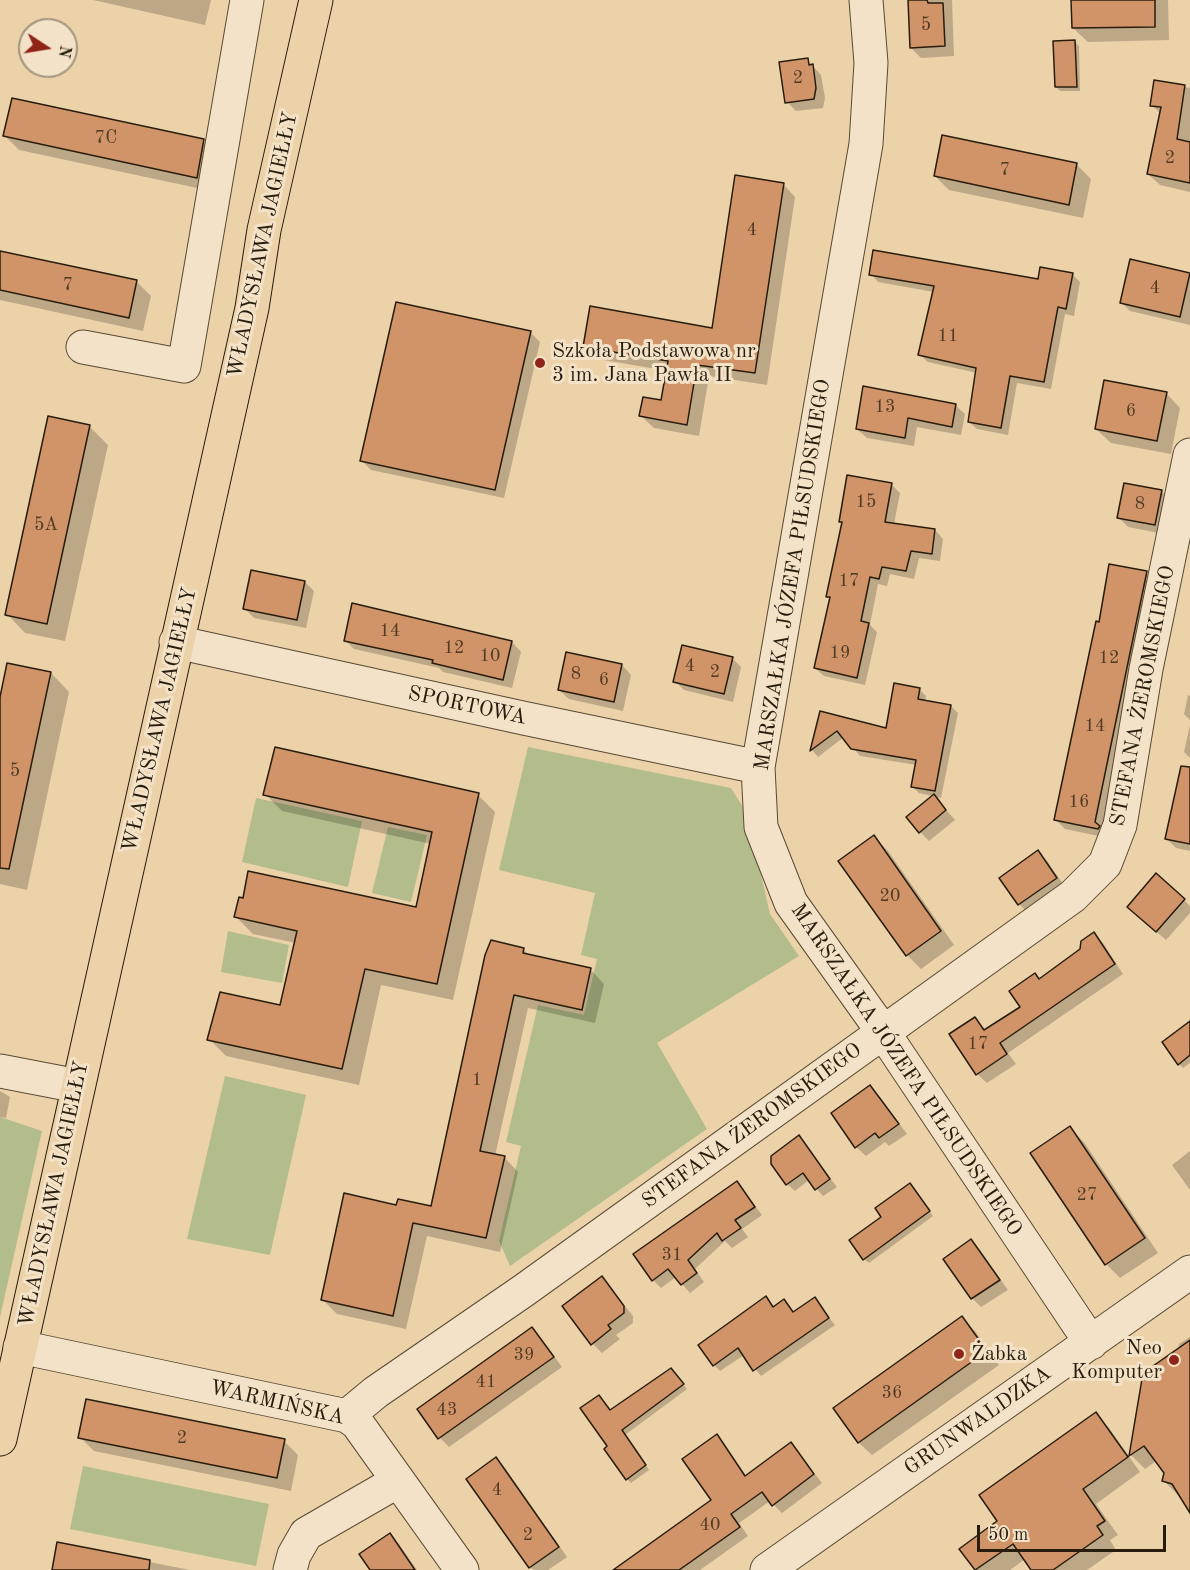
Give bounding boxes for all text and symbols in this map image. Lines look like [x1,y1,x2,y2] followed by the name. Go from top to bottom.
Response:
[921,14,931,36] house number: 5
[18,18,78,78] north arrow
[55,44,73,59] text: N
[793,67,803,89] house number: 2
[222,110,304,380] street label: WŁADYSŁAWA JAGIEŁŁY
[95,127,117,149] house number: 7C
[1165,147,1175,169] house number: 2
[1000,159,1010,181] house number: 7
[747,219,757,241] house number: 4
[63,274,73,296] house number: 7
[1150,277,1160,299] house number: 4
[938,325,958,347] house number: 11
[552,338,756,388] place label: Szkoła Podstawowa nr 3 im. Jana Pawła II
[533,356,547,370] marker: Szkoła Podstawowa nr 3 im. Jana Pawła II
[750,377,836,773] street label: MARSZAŁKA JÓZEFA PIŁSUDSKIEGO
[875,396,895,418] house number: 13
[1126,400,1136,422] house number: 6
[856,491,876,513] house number: 15
[1135,493,1145,515] house number: 8
[34,514,58,536] house number: 5A
[1105,563,1181,829] street label: STEFANA ŻEROMSKIEGO
[839,570,859,592] house number: 17
[117,585,203,855] street label: WŁADYSŁAWA JAGIEŁŁY
[380,620,400,642] house number: 14
[444,637,464,659] house number: 12
[830,642,850,664] house number: 19
[480,645,500,667] house number: 10
[1099,647,1119,669] house number: 12
[685,655,695,677] house number: 4
[710,661,720,683] house number: 2
[571,663,581,685] house number: 8
[599,669,609,691] house number: 6
[405,681,529,731] street label: SPORTOWA
[1085,715,1105,737] house number: 14
[10,760,20,782] house number: 5
[1069,791,1089,813] house number: 16
[880,885,900,907] house number: 20
[785,899,1027,1241] street label: MARSZAŁKA JÓZEFA PIŁSUDSKIEGO
[968,1033,988,1055] house number: 17
[637,1038,867,1214] street label: STEFANA ŻEROMSKIEGO
[13,1059,95,1329] street label: WŁADYSŁAWA JAGIEŁŁY
[472,1069,482,1091] house number: 1
[1077,1184,1097,1206] house number: 27
[662,1244,682,1266] house number: 31
[1071,1335,1162,1385] place label: Neo Komputer
[971,1341,1027,1367] place label: Żabka
[514,1344,534,1366] house number: 39
[952,1347,966,1361] marker: Żabka
[1167,1353,1181,1367] marker: Neo Komputer
[900,1361,1056,1481] street label: GRUNWALDZKA
[476,1371,496,1393] house number: 41
[207,1375,347,1431] street label: WARMIŃSKA
[882,1382,902,1404] house number: 36
[437,1399,457,1421] house number: 43
[177,1427,187,1449] house number: 2
[492,1479,502,1501] house number: 4
[980,1513,1169,1551] scale bar
[700,1514,720,1536] house number: 40
[523,1524,533,1546] house number: 2
[988,1526,1028,1544] text: 50 m

